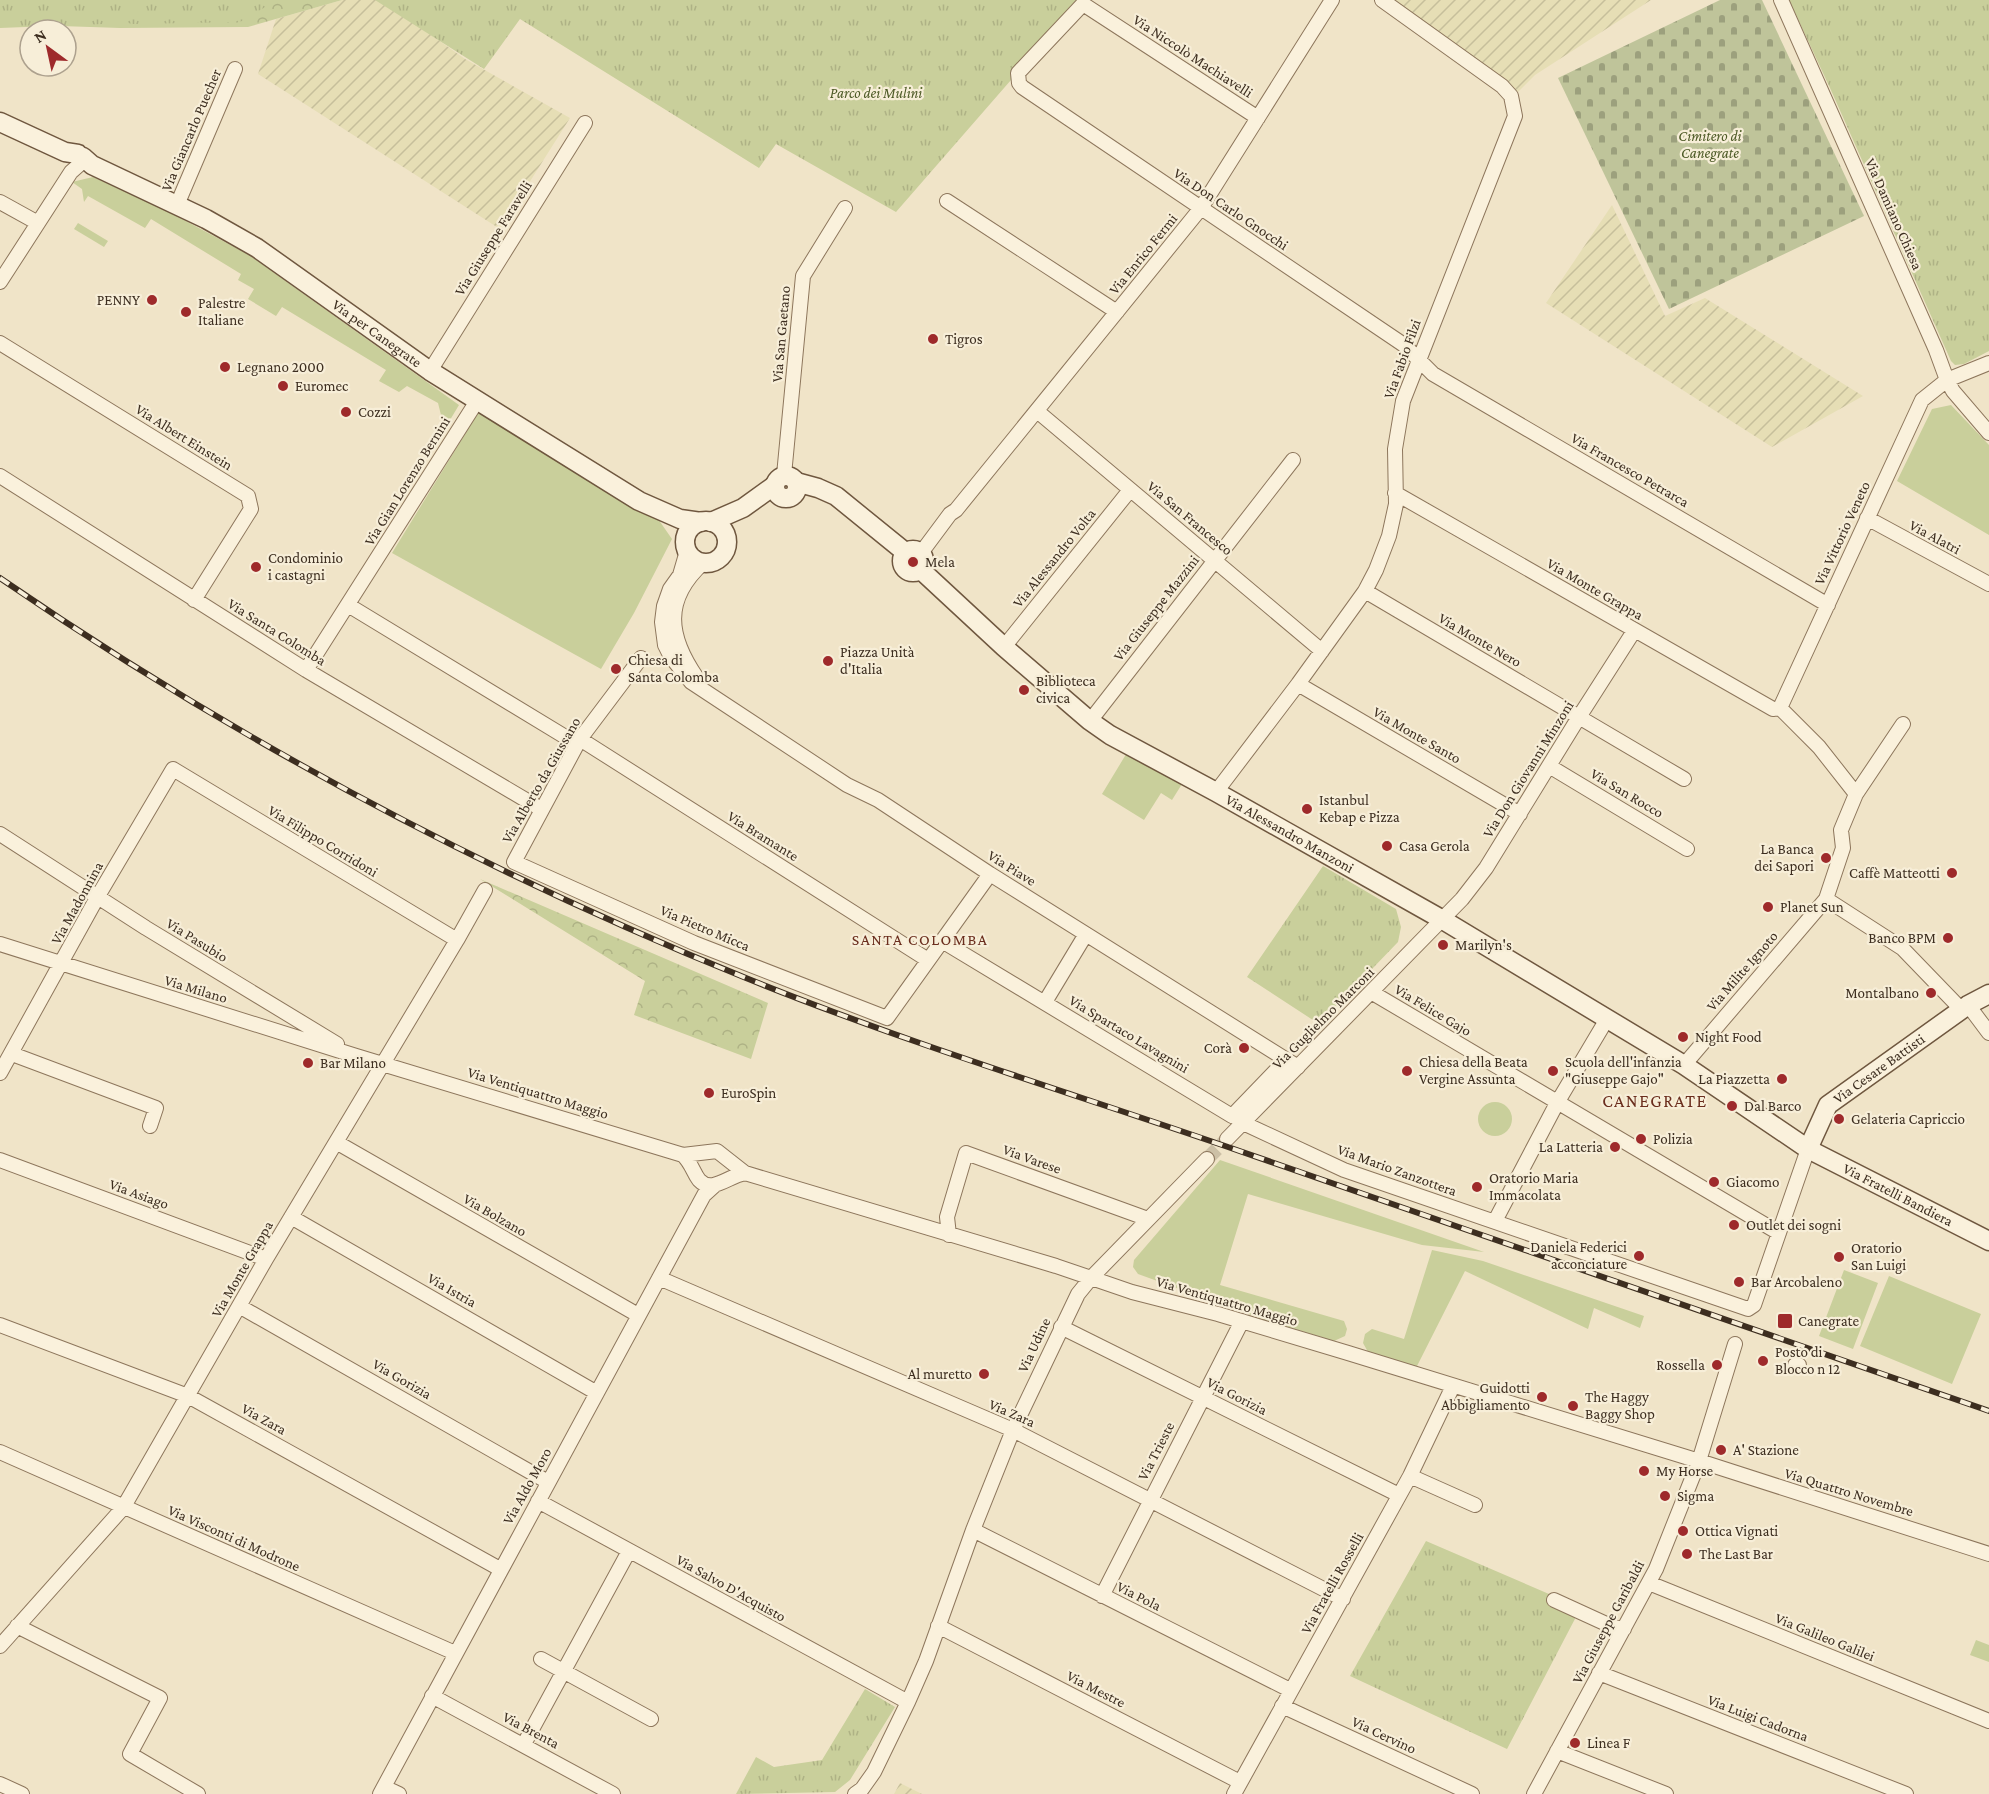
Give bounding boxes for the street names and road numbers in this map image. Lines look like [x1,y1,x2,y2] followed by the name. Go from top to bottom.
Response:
[1130,11,1256,101] street label: Via Niccolò Machiavelli
[158,66,224,194] street label: Via Giancarlo Puecher
[1862,156,1926,272] street label: Via Damiano Chiesa
[1171,165,1291,253] street label: Via Don Carlo Gnocchi
[451,178,536,299] street label: Via Giuseppe Faravelli
[1106,211,1180,297] street label: Via Enrico Fermi
[769,285,793,383] street label: Via San Gaetano
[329,296,425,371] street label: Via per Canegrate
[1380,317,1424,401] street label: Via Fabio Filzi
[133,401,235,473] street label: Via Albert Einstein
[361,414,453,548] street label: Via Gian Lorenzo Bernini
[1568,430,1692,510] street label: Via Francesco Petrarca
[1144,478,1236,558] street label: Via San Francesco
[1811,479,1873,587] street label: Via Vittorio Veneto
[1009,505,1099,610] street label: Via Alessandro Volta
[1907,517,1963,557] street label: Via Alatri
[1110,552,1203,664] street label: Via Giuseppe Mazzini
[1544,555,1646,624] street label: Via Monte Grappa
[225,595,329,669] street label: Via Santa Colomba
[1436,610,1524,670] street label: Via Monte Nero
[1479,698,1577,840] street label: Via Don Giovanni Minzoni
[1370,703,1464,767] street label: Via Monte Santo
[498,714,584,846] street label: Via Alberto da Giussano
[1588,765,1666,821] street label: Via San Rocco
[1223,791,1357,876] street label: Via Alessandro Manzoni
[265,802,381,881] street label: Via Filippo Corridoni
[725,808,802,864] street label: Via Bramante
[985,847,1039,889] street label: Via Piave
[48,859,106,947] street label: Via Madonnina
[658,902,752,954] street label: Via Pietro Micca
[163,915,231,965] street label: Via Pasubio
[1703,928,1782,1015] street label: Via Milite Ignoto
[1269,964,1378,1073] street label: Via Guglielmo Marconi
[163,972,229,1006] street label: Via Milano
[1391,981,1474,1040] street label: Via Felice Gajo
[1066,992,1192,1077] street label: Via Spartaco Lavagnini
[1830,1030,1928,1107] street label: Via Cesare Battisti
[465,1064,610,1123] street label: Via Ventiquattro Maggio
[1001,1141,1064,1177] street label: Via Varese
[1335,1141,1459,1199] street label: Via Mario Zanzottera
[1840,1160,1956,1229] street label: Via Fratelli Bandiera
[107,1176,171,1213] street label: Via Asiago
[461,1190,529,1240] street label: Via Bolzano
[208,1218,277,1320] street label: Via Monte Grappa
[425,1270,479,1310] street label: Via Istria
[1154,1273,1300,1330] street label: Via Ventiquattro Maggio
[1014,1315,1054,1375] street label: Via Udine
[370,1356,434,1402] street label: Via Gorizia
[1204,1374,1270,1418] street label: Via Gorizia
[986,1396,1038,1430] street label: Via Zara
[239,1400,289,1438] street label: Via Zara
[1134,1419,1178,1483] street label: Via Trieste
[499,1445,555,1527] street label: Via Aldo Moro
[1783,1465,1916,1519] street label: Via Quattro Novembre
[165,1502,303,1575] street label: Via Visconti di Modrone
[1298,1530,1366,1636] street label: Via Fratelli Rosselli
[673,1551,789,1626] street label: Via Salvo D'Acquisto
[1569,1558,1648,1687] street label: Via Giuseppe Garibaldi
[1114,1578,1164,1614] street label: Via Pola
[1773,1610,1877,1664] street label: Via Galileo Galilei
[1064,1667,1128,1711] street label: Via Mestre
[1705,1691,1811,1746] street label: Via Luigi Cadorna
[500,1708,562,1752] street label: Via Brenta
[1349,1713,1419,1757] street label: Via Cervino

